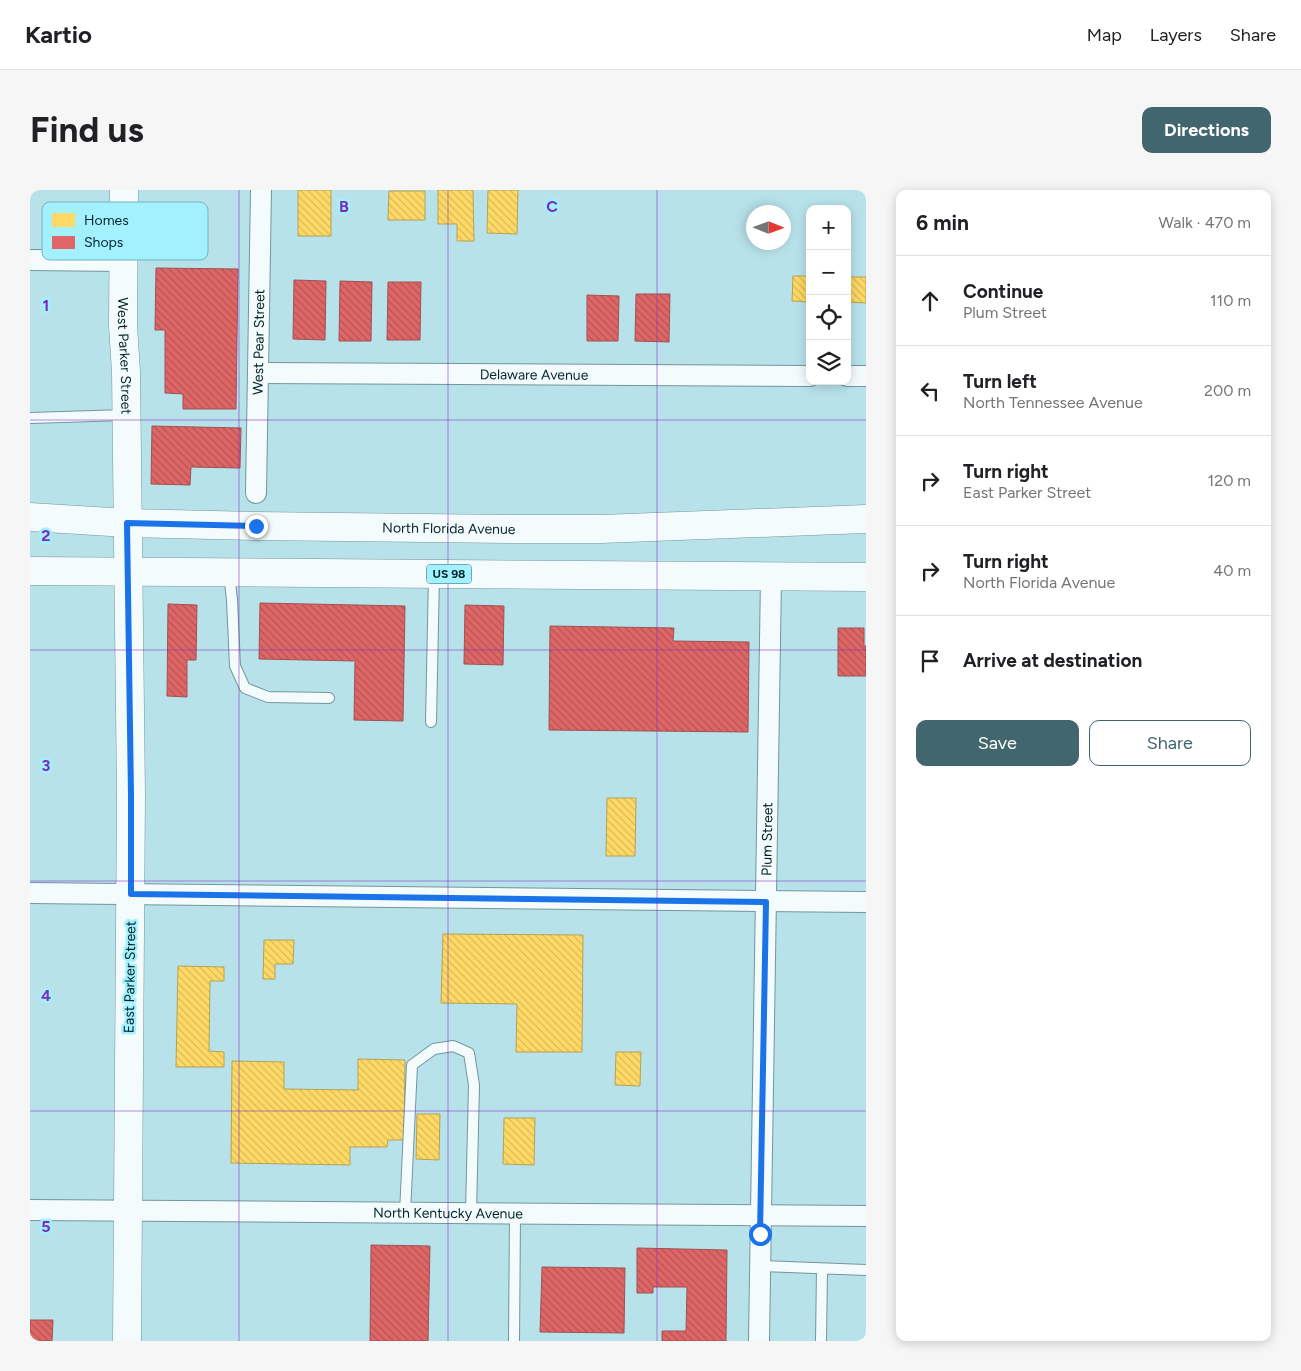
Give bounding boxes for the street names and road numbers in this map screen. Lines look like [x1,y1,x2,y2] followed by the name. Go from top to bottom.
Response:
[249,289,268,395] street label: West Pear Street
[114,297,135,415] street label: West Parker Street
[480,366,589,383] street label: Delaware Avenue
[382,519,516,537] street label: North Florida Avenue
[426,564,472,584] road number: US 98
[758,802,776,876] street label: Plum Street
[121,921,139,1033] street label: East Parker Street
[373,1204,523,1222] street label: North Kentucky Avenue

